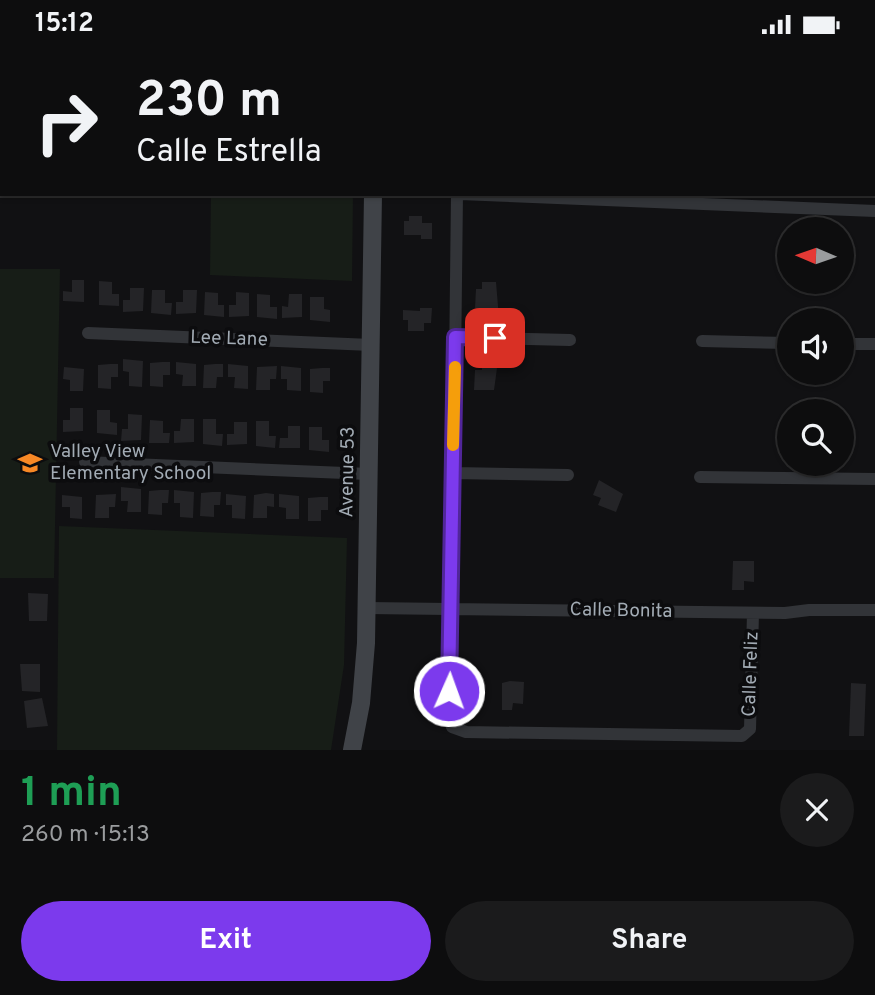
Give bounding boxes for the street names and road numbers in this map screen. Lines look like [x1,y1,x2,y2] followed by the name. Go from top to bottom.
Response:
[190,326,268,352] street label: Lee Lane
[335,426,361,518] street label: Avenue 53
[570,598,672,624] street label: Calle Bonita
[738,631,764,717] street label: Calle Feliz

